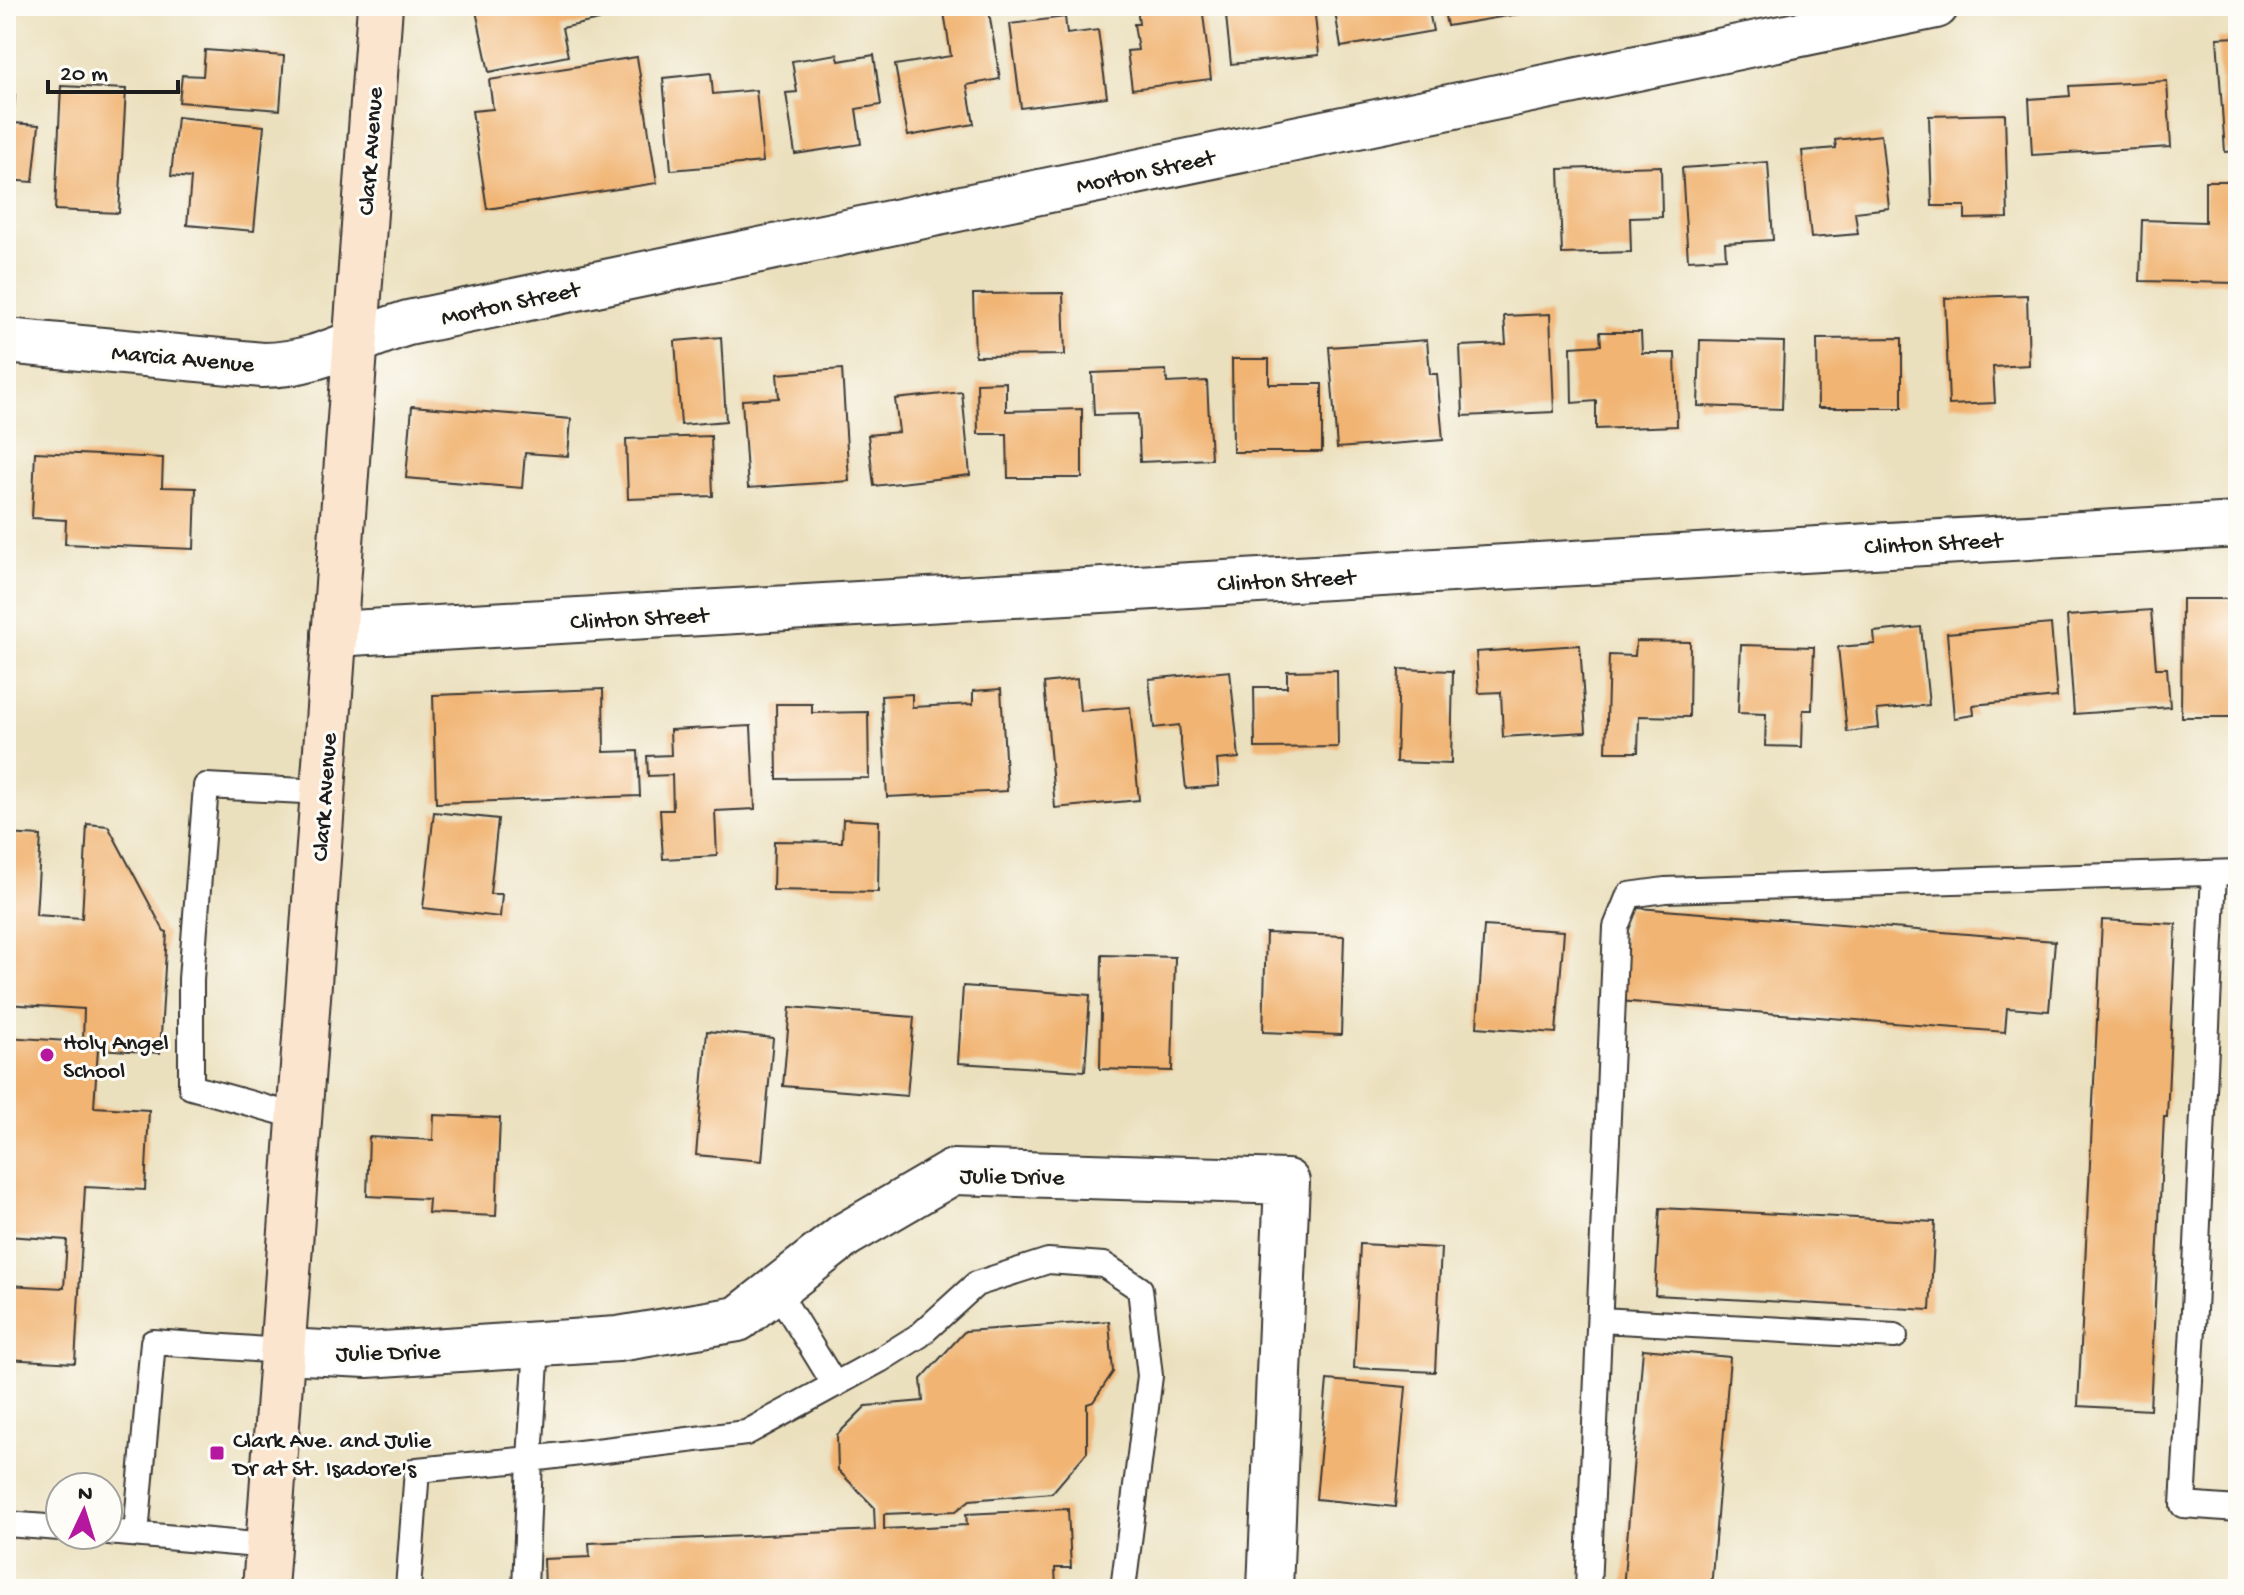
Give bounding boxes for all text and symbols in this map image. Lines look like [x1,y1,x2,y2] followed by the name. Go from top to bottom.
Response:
[48,44,178,94] scale bar
[60,61,108,90] text: 20 m
[354,85,391,216] street label: Clark Avenue
[1074,144,1220,202] street label: Morton Street
[439,276,585,334] street label: Morton Street
[110,340,256,381] street label: Marcia Avenue
[1863,527,2005,564] street label: Clinton Street
[1216,564,1358,601] street label: Clinton Street
[569,602,711,639] street label: Clinton Street
[308,731,345,862] street label: Clark Avenue
[63,1030,169,1087] place label: Holy Angel School
[38,1046,56,1064] marker: Holy Angel School
[959,1163,1065,1194] street label: Julie Drive
[335,1339,441,1370] street label: Julie Drive
[231,1428,432,1485] place label: Clark Ave. and Julie Dr at St. Isadore's
[208,1444,226,1462] marker: Clark Ave. and Julie Dr at St. Isadore's
[44,1471,124,1551] north arrow
[77,1482,93,1509] text: N

